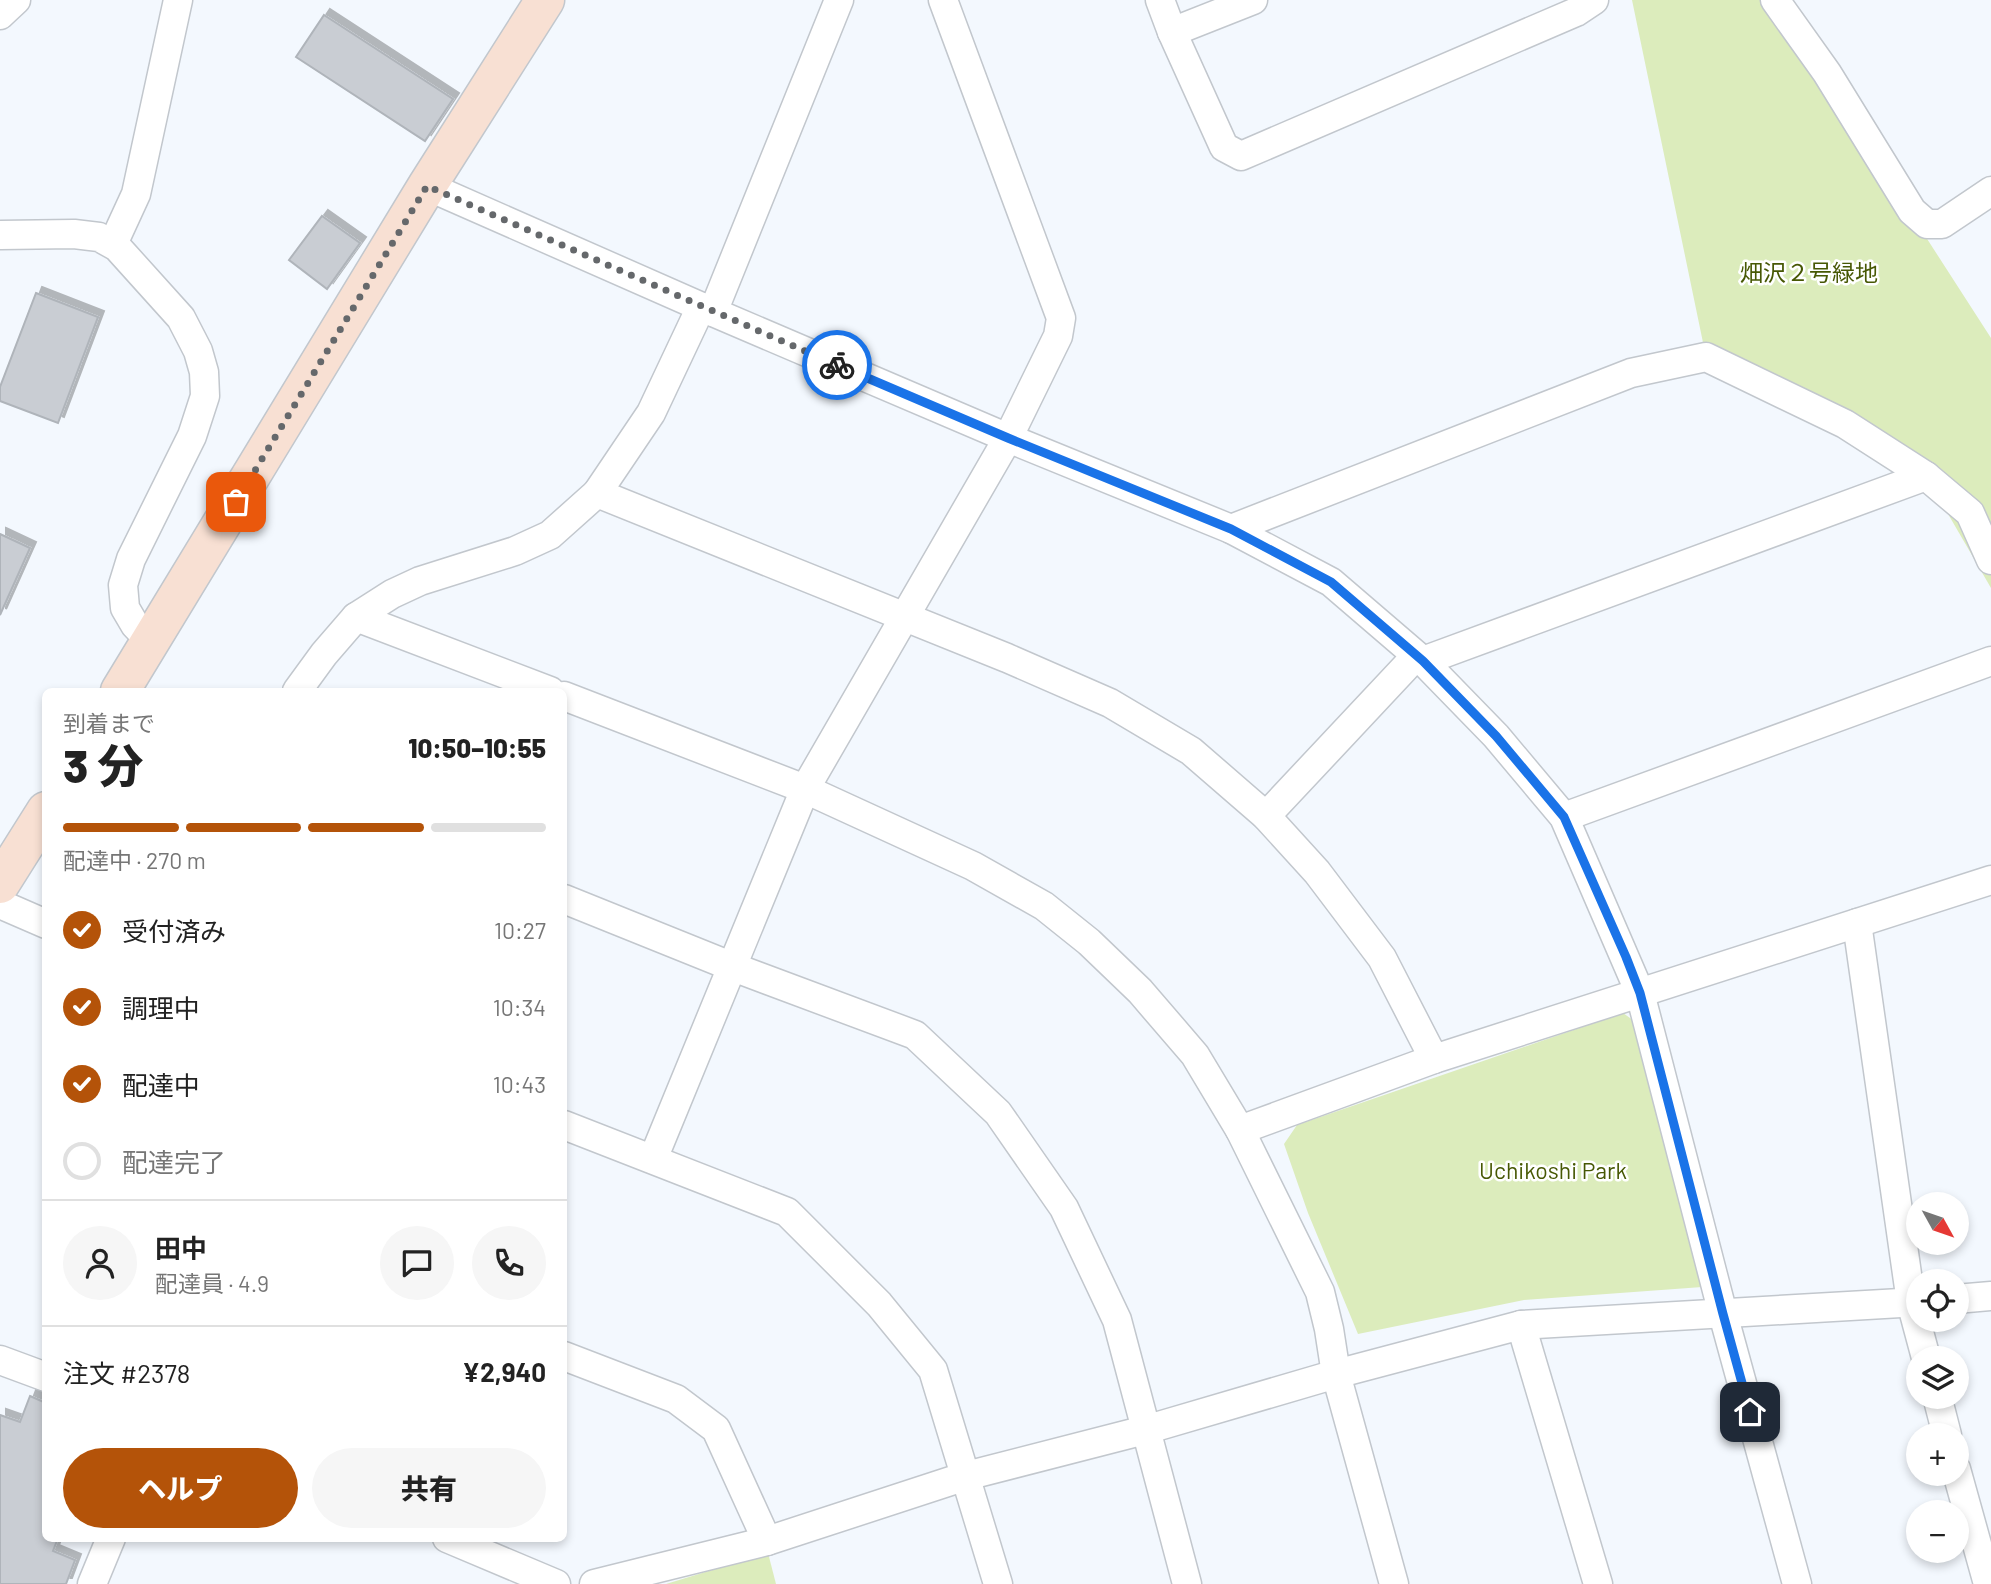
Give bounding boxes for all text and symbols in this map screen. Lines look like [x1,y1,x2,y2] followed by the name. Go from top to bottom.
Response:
[1740,258,1878,286] park label: 畑沢２号緑地
[802,330,872,400] courier
[818,346,856,384] icon: bike
[206,472,266,532] pin
[217,483,255,521] icon: bag
[63,709,155,737] text: 到着まで
[408,732,546,763] text: 10:50–10:55
[63,737,143,792] text: 3 分
[63,846,206,874] text: 配達中 · 270 m
[63,911,101,949] icon: check
[122,915,226,946] text: 受付済み
[494,916,546,944] text: 10:27
[63,988,101,1026] icon: check
[122,992,200,1023] text: 調理中
[493,993,546,1021] text: 10:34
[63,1065,101,1103] icon: check
[122,1069,200,1100] text: 配達中
[493,1070,546,1098] text: 10:43
[122,1146,226,1177] text: 配達完了
[1479,1156,1627,1184] park label: Uchikoshi Park
[1906,1192,1969,1255] north arrow
[1906,1192,1969,1563] map controls
[63,1226,137,1300] button: person
[380,1226,454,1300] button: chat
[472,1226,546,1300] button: phone
[155,1232,207,1263] text: 田中
[155,1269,269,1297] text: 配達員 · 4.9
[1906,1269,1969,1332] button: locate
[1906,1346,1969,1409] button: layers
[462,1356,546,1387] text: ¥2,940
[63,1357,190,1388] text: 注文 #2378
[1720,1382,1780,1442] pin
[1731,1393,1769,1431] icon: home
[1906,1423,1969,1486] button: +
[63,1448,298,1528] button: ヘルプ
[312,1448,546,1528] button: 共有
[1906,1500,1969,1563] button: −

